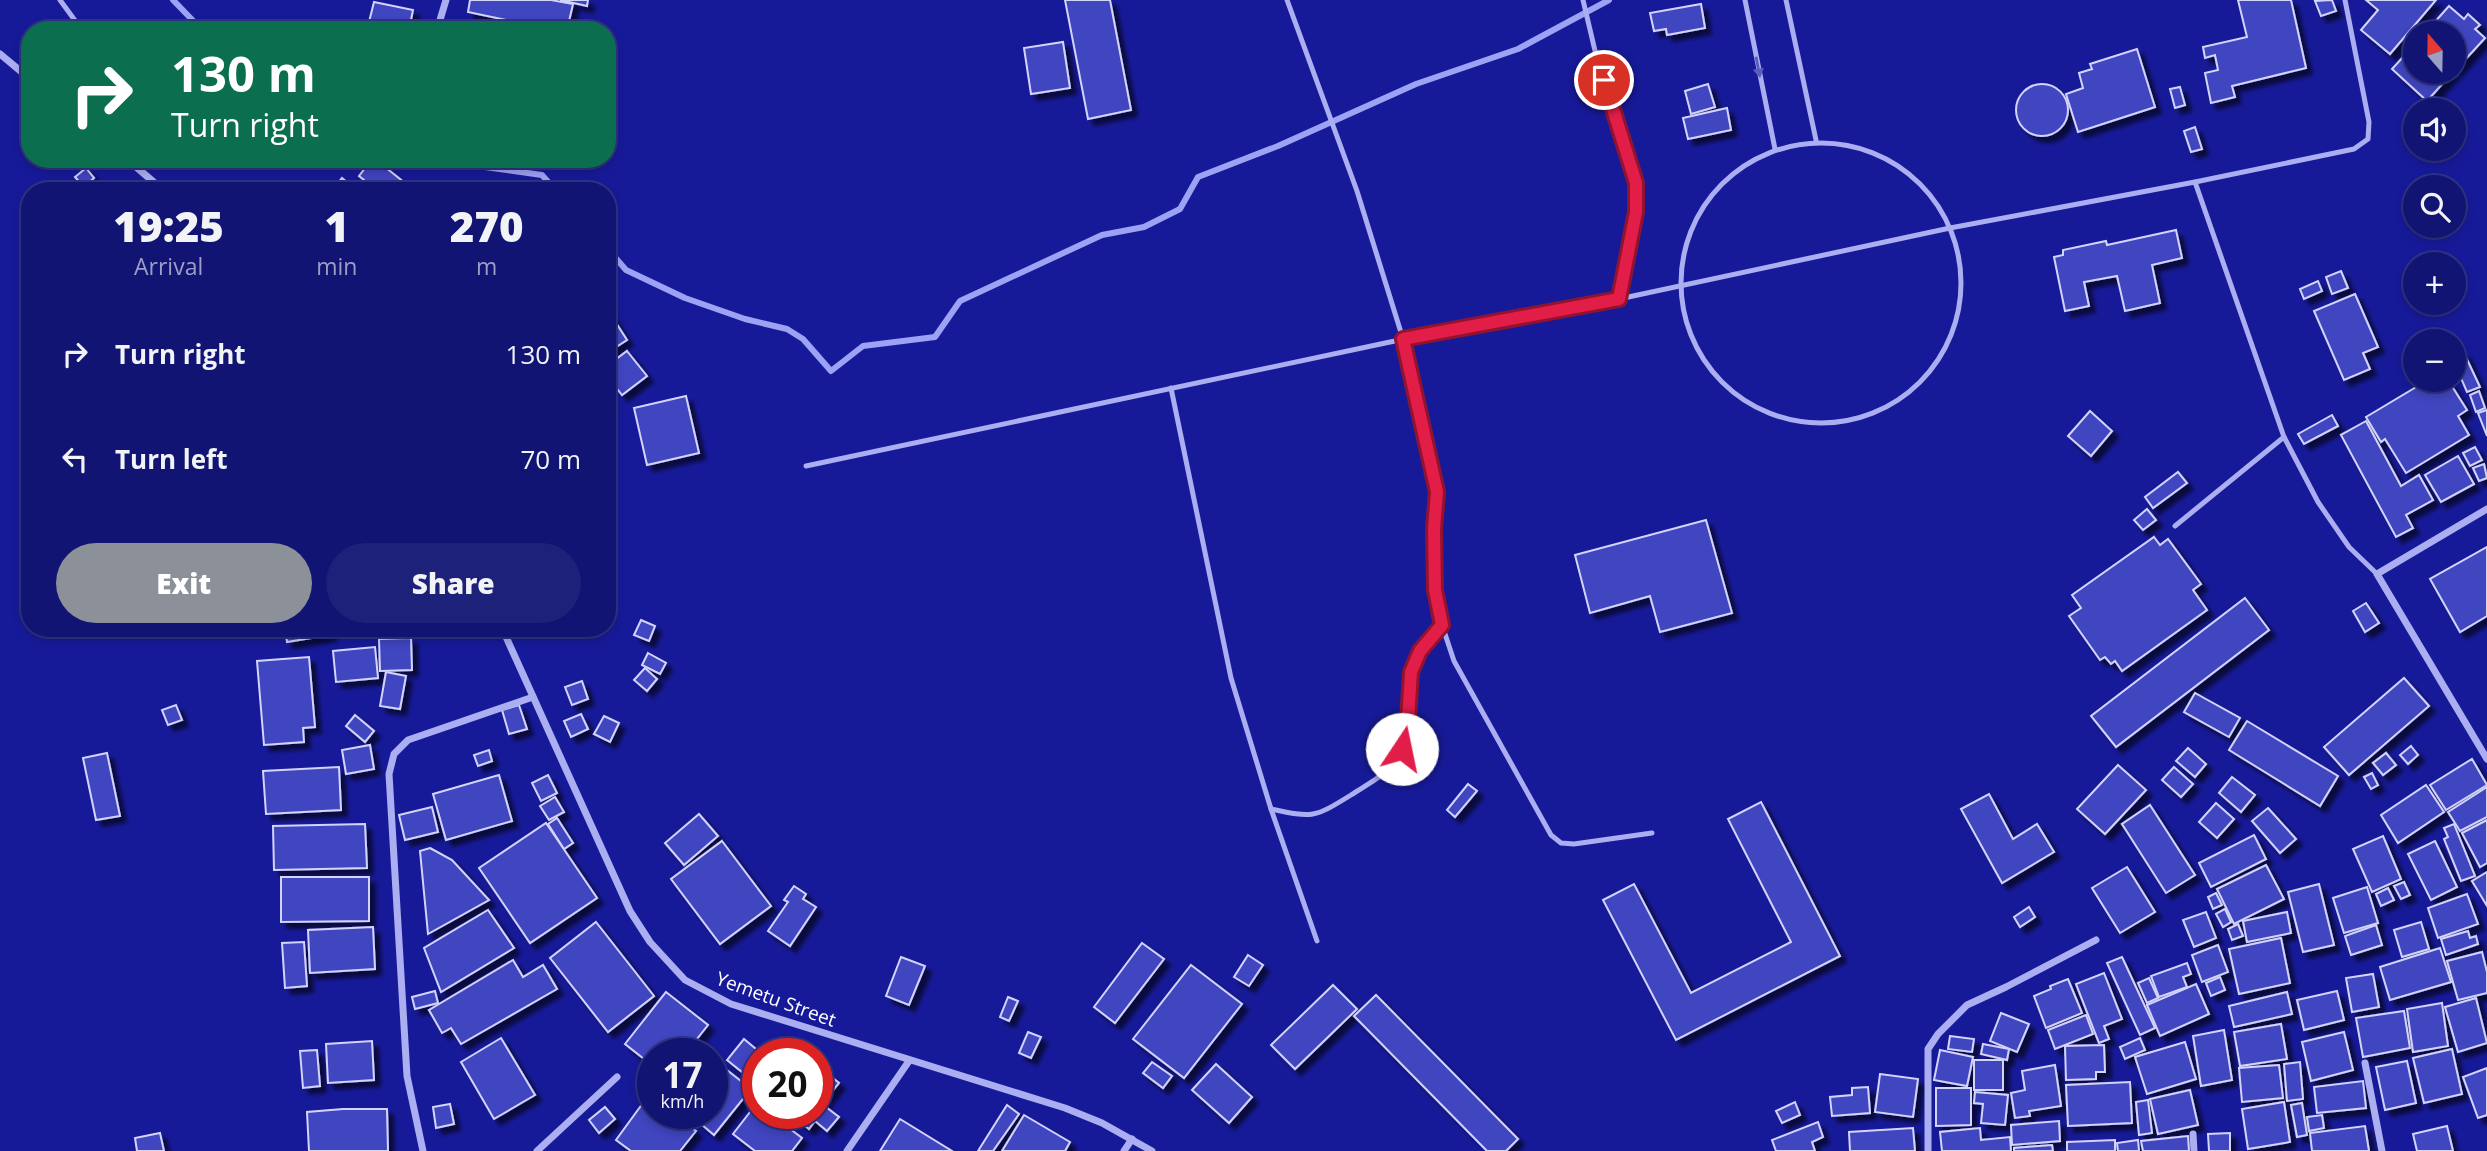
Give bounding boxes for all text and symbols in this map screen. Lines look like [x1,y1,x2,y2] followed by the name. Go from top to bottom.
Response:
[2403,21,2466,84] north arrow
[2403,21,2466,392] map controls
[171,40,316,106] text: 130 m
[56,49,147,140] icon: right
[1574,50,1634,110] pin
[1753,56,1764,78] one-way arrow
[1585,61,1623,99] icon: arrive
[2403,98,2466,161] button: sound
[171,103,319,146] text: Turn right
[2403,175,2466,238] button: search
[113,197,224,254] text: 19:25
[325,197,349,254] text: 1
[450,197,524,254] text: 270
[134,250,203,282] text: Arrival
[316,250,357,282] text: min
[476,250,497,282] text: m
[2403,252,2466,315] button: +
[2403,329,2466,392] button: −
[56,335,94,373] icon: right
[115,336,246,372] text: Turn right
[506,336,581,372] text: 130 m
[56,440,94,478] icon: left
[115,441,227,477] text: Turn left
[520,441,581,477] text: 70 m
[56,543,312,623] button: Exit
[326,543,581,623] button: Share
[1365,712,1439,786] position arrow
[712,965,840,1033] street label: Yemetu Street
[742,1038,833,1129] speed limit sign: 20
[662,1051,703,1098] text: 17
[661,1089,704,1113] text: km/h

